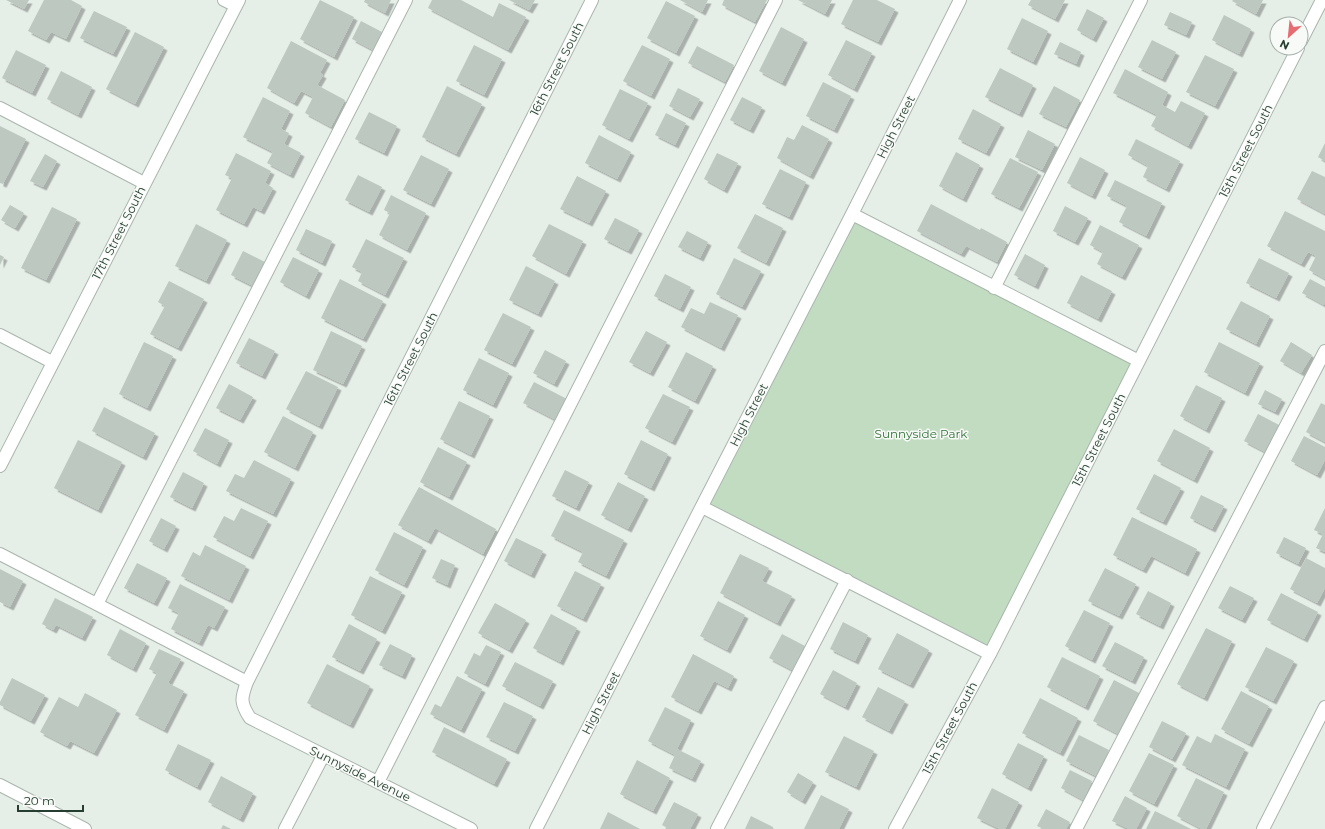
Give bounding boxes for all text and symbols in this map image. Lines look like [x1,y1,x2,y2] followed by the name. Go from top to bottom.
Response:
[1269,16,1309,56] north arrow
[526,19,587,118] street label: 16th Street South
[1277,37,1292,53] text: N
[873,93,918,161] street label: High Street
[1216,102,1276,200] street label: 15th Street South
[89,184,149,282] street label: 17th Street South
[380,309,441,408] street label: 16th Street South
[726,381,771,449] street label: High Street
[1069,391,1129,489] street label: 15th Street South
[875,426,968,441] park label: Sunnyside Park
[578,669,623,737] street label: High Street
[919,679,980,777] street label: 15th Street South
[307,743,413,805] street label: Sunnyside Avenue
[18,787,83,813] scale bar
[24,793,55,808] text: 20 m

